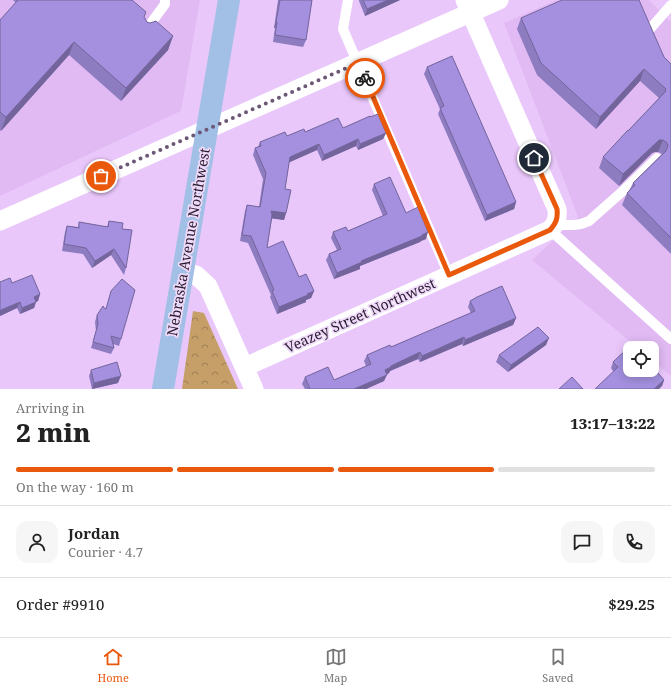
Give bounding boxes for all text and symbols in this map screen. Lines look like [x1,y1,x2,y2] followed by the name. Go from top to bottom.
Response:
[345,58,385,98] courier
[354,67,376,89] icon: bike
[517,141,551,175] pin
[162,146,214,338] street label: Nebraska Avenue Northwest
[523,147,545,169] icon: home
[84,159,118,193] pin
[90,165,112,187] icon: bag
[282,273,438,357] street label: Veazey Street Northwest
[623,341,659,377] map controls
[623,341,659,377] button: locate
[16,399,85,417] text: Arriving in
[570,413,655,433] text: 13:17–13:22
[16,414,91,450] text: 2 min
[16,478,134,496] text: On the way · 160 m
[16,521,58,563] button: person
[561,521,603,563] button: chat
[613,521,655,563] button: phone
[68,523,120,543] text: Jordan
[68,543,143,561] text: Courier · 4.7
[16,594,104,614] text: Order #9910
[608,594,655,614] text: $29.25
[98,646,129,685] tab: Home
[324,646,347,685] tab: Map
[542,646,573,685] tab: Saved

